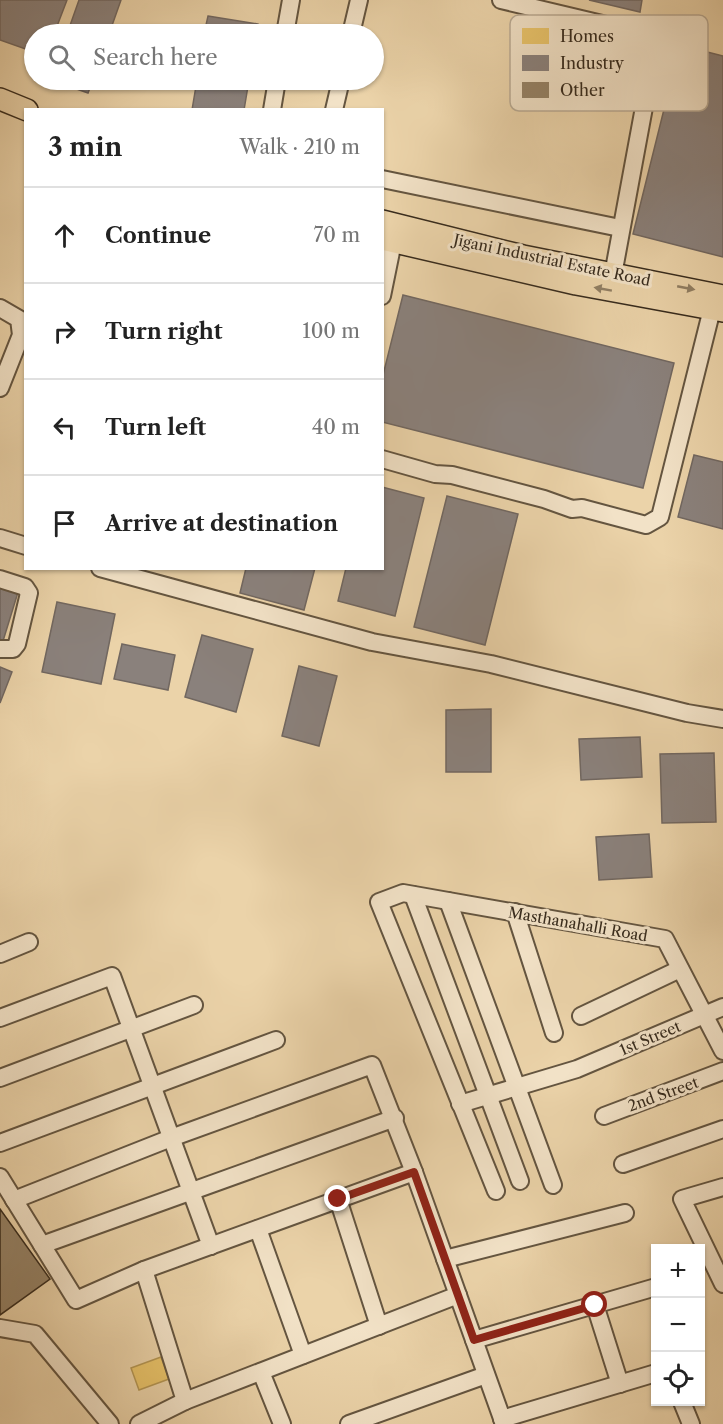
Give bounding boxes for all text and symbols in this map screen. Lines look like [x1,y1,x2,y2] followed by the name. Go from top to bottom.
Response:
[510,15,708,111] legend
[24,24,384,90] search box
[560,26,614,46] text: Homes
[45,41,78,74] icon: search
[93,44,218,71] text: Search here
[560,53,625,73] text: Industry
[560,80,605,100] text: Other
[48,131,122,163] text: 3 min
[239,135,360,159] text: Walk · 210 m
[48,219,81,252] icon: ahead
[105,222,211,249] text: Continue
[314,223,360,247] text: 70 m
[450,229,652,290] street label: Jigani Industrial Estate Road
[676,284,695,293] one-way arrow
[594,285,613,294] one-way arrow
[48,315,81,348] icon: right
[105,318,223,345] text: Turn right
[302,319,360,343] text: 100 m
[48,411,81,444] icon: left
[105,414,206,441] text: Turn left
[312,415,360,439] text: 40 m
[48,507,81,540] icon: arrive
[105,510,338,537] text: Arrive at destination
[507,902,649,946] street label: Masthanahalli Road
[617,1016,684,1059] street label: 1st Street
[625,1072,702,1116] street label: 2nd Street
[324,1185,350,1211] route end
[651,1244,705,1406] map controls
[651,1244,705,1298] button: +
[581,1291,607,1317] route start
[651,1298,705,1352] button: −
[651,1352,705,1406] button: locate

